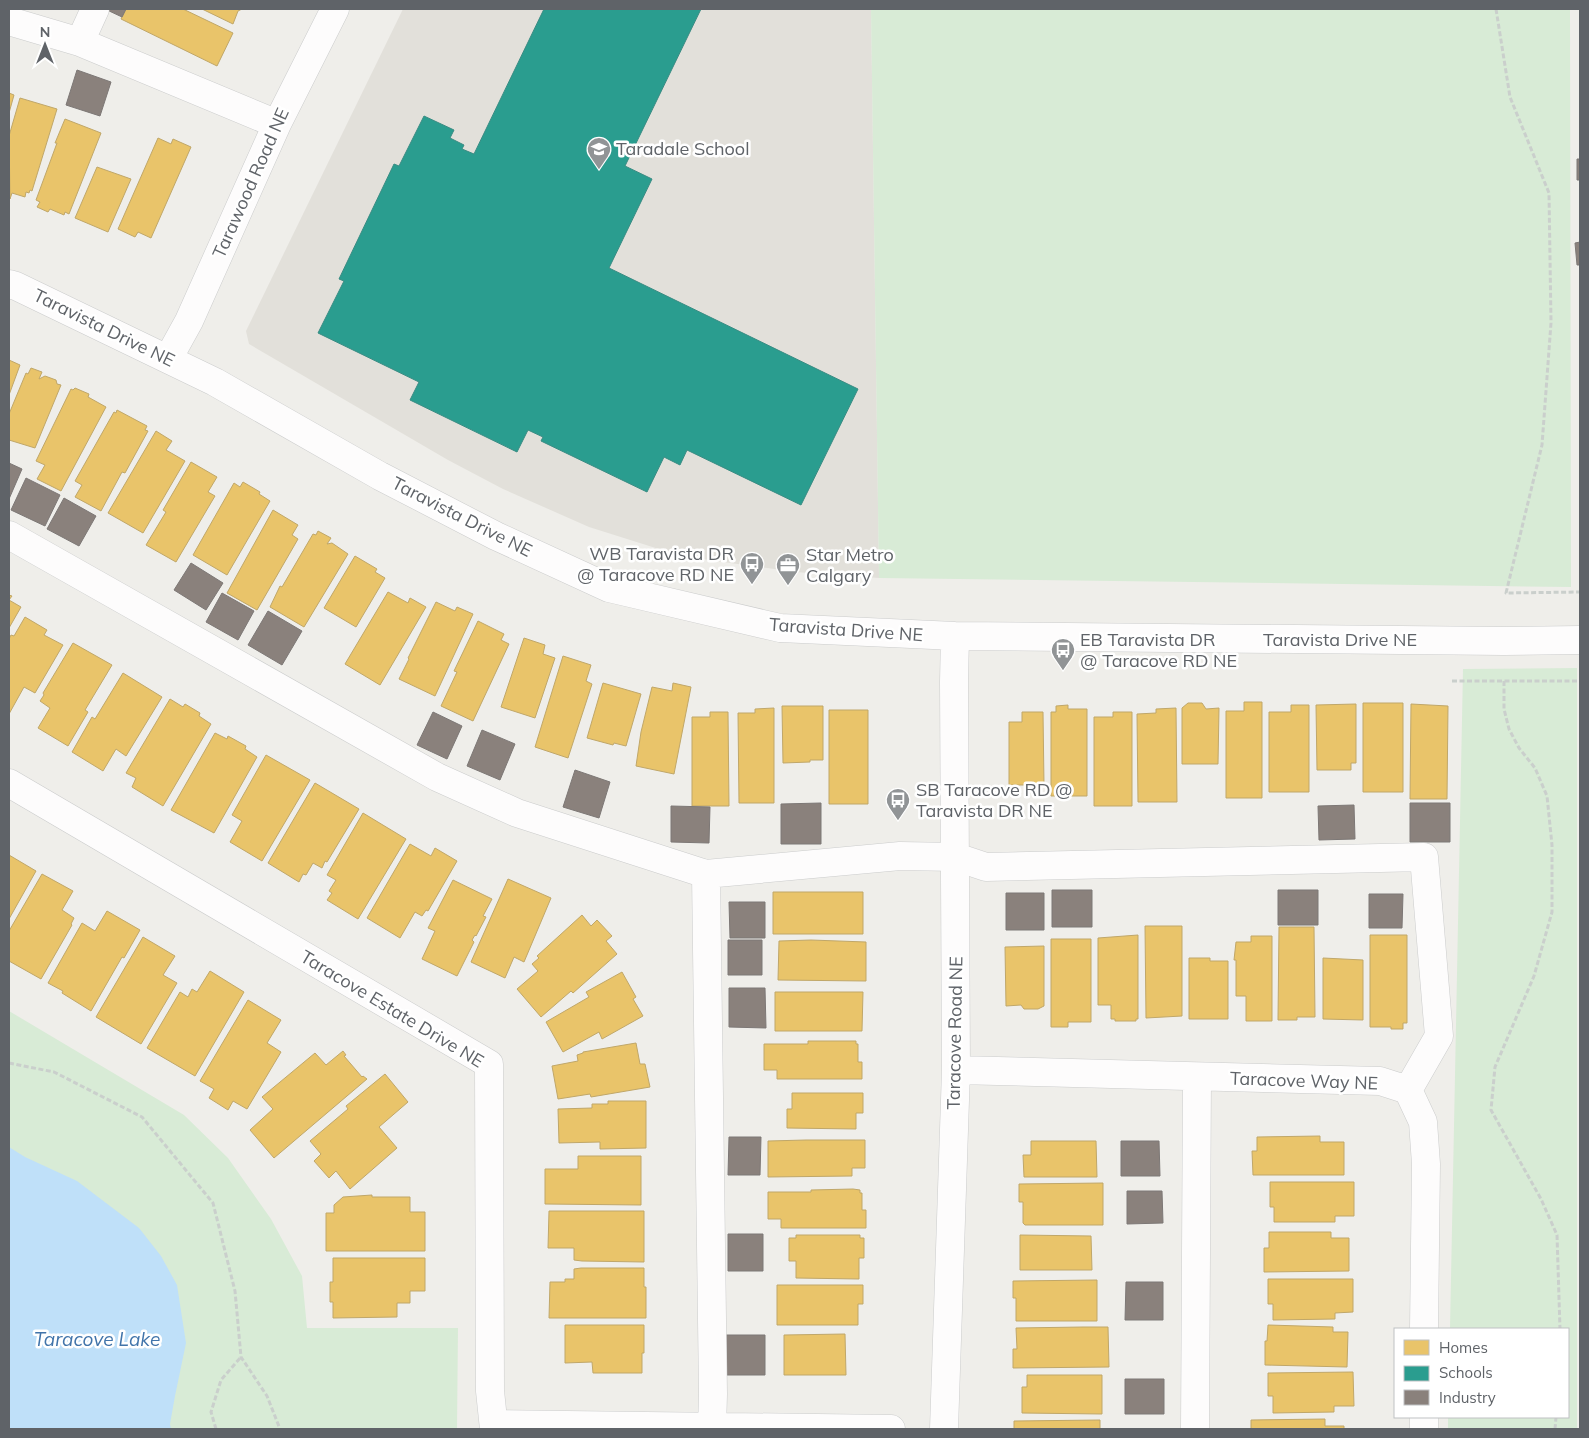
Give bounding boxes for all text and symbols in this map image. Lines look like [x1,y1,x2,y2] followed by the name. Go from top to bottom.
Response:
[20,20,70,70] north arrow
[40,23,50,41] text: N
[207,104,294,261] street label: Tarawood Road NE
[586,136,612,170] school or university icon: Taradale School
[616,137,749,160] place label: Taradale School
[30,283,179,372] street label: Taravista Drive NE
[388,471,536,562] street label: Taravista Drive NE
[577,542,734,586] place label: WB Taravista DR @ Taracove RD NE
[806,543,894,587] place label: Star Metro Calgary
[739,551,765,585] bus stop icon: WB Taravista DR @ Taracove RD NE
[775,552,801,586] office icon: Star Metro Calgary
[768,613,924,646] street label: Taravista Drive NE
[1080,628,1237,672] place label: EB Taravista DR @ Taracove RD NE
[1263,628,1417,651] street label: Taravista Drive NE
[1050,637,1076,671] bus stop icon: EB Taravista DR @ Taracove RD NE
[916,778,1073,822] place label: SB Taracove RD @ Taravista DR NE
[885,787,911,821] bus stop icon: SB Taracove RD @ Taravista DR NE
[296,945,488,1072] street label: Taracove Estate Drive NE
[942,956,967,1110] street label: Taracove Road NE
[1230,1066,1379,1095] street label: Taracove Way NE
[34,1327,160,1351] water label: Taracove Lake
[1394,1328,1569,1418] legend
[1439,1338,1488,1357] text: Homes
[1439,1363,1493,1382] text: Schools
[1439,1388,1496,1407] text: Industry

